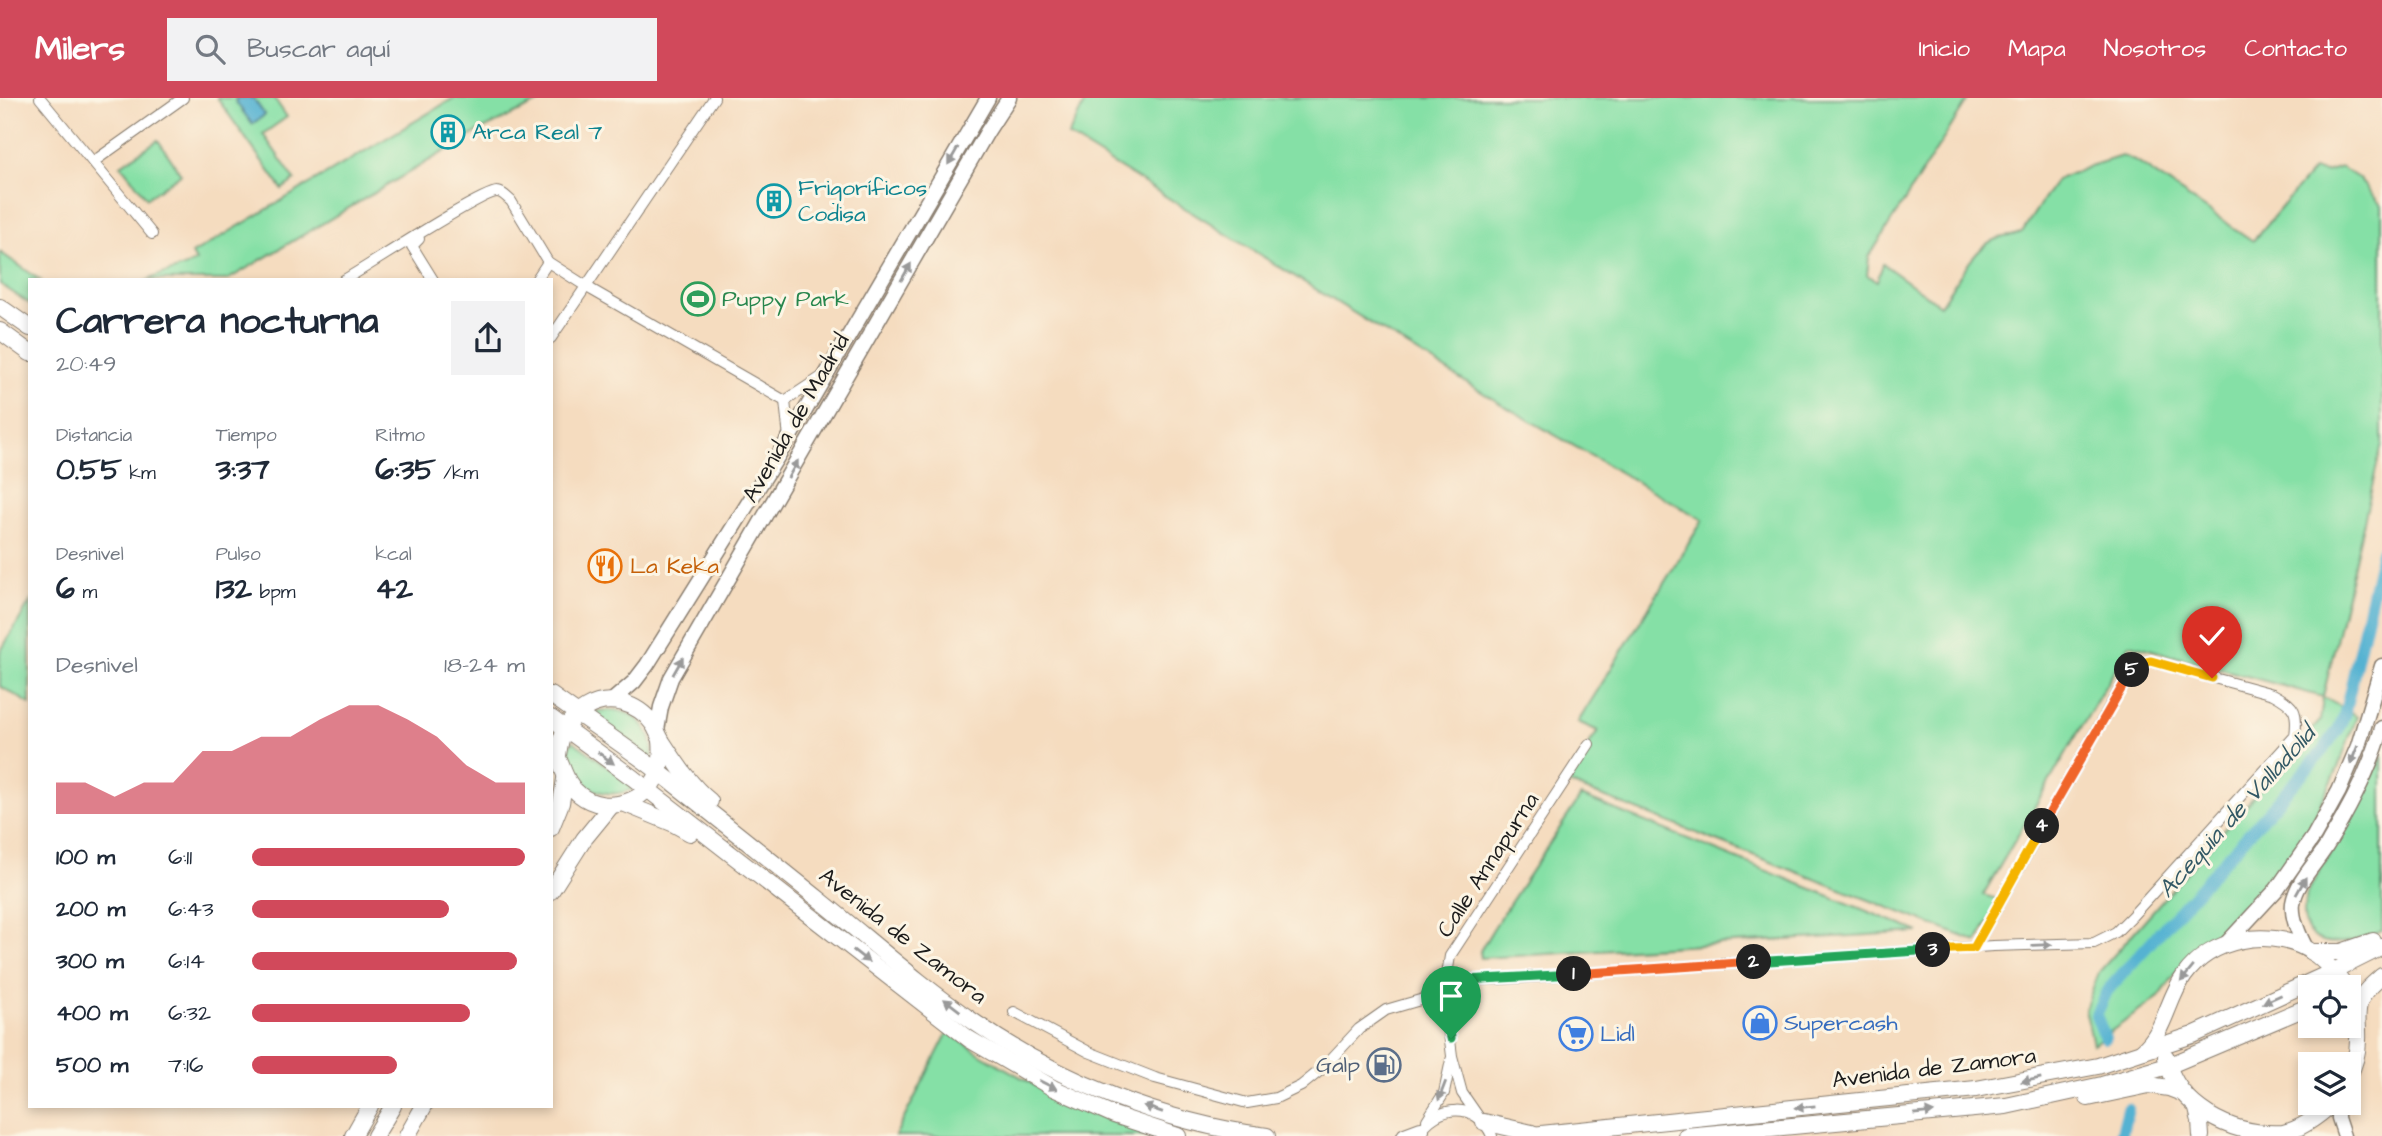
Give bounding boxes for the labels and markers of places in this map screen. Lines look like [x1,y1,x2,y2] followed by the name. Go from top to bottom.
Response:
[429,113,467,151] building icon: Arca Real 7
[472,116,602,148] place label: Arca Real 7
[798,172,927,230] place label: Frigoríficos Codisa
[755,182,793,220] building icon: Frigoríficos Codisa
[679,280,717,318] sports icon: Puppy Park
[722,283,849,316] place label: Puppy Park
[586,547,624,585] restaurant icon: La Keka
[630,550,719,582] place label: La Keka
[2182,606,2242,678] pin
[2114,652,2150,688] pin: 5
[2024,808,2060,844] pin: 4
[1916,932,1951,968] pin: 3
[1736,944,1772,980] pin: 2
[1556,956,1592,992] pin: 1
[1421,966,1481,1038] pin
[1741,1004,1779,1042] shop icon: Supercash
[1784,1007,1898,1039] place label: Supercash
[1557,1015,1595,1053] supermarket icon: Lidl
[1600,1018,1635,1050] place label: Lidl
[1365,1046,1403,1084] fuel station icon: Galp
[1316,1049,1360,1081] place label: Galp

